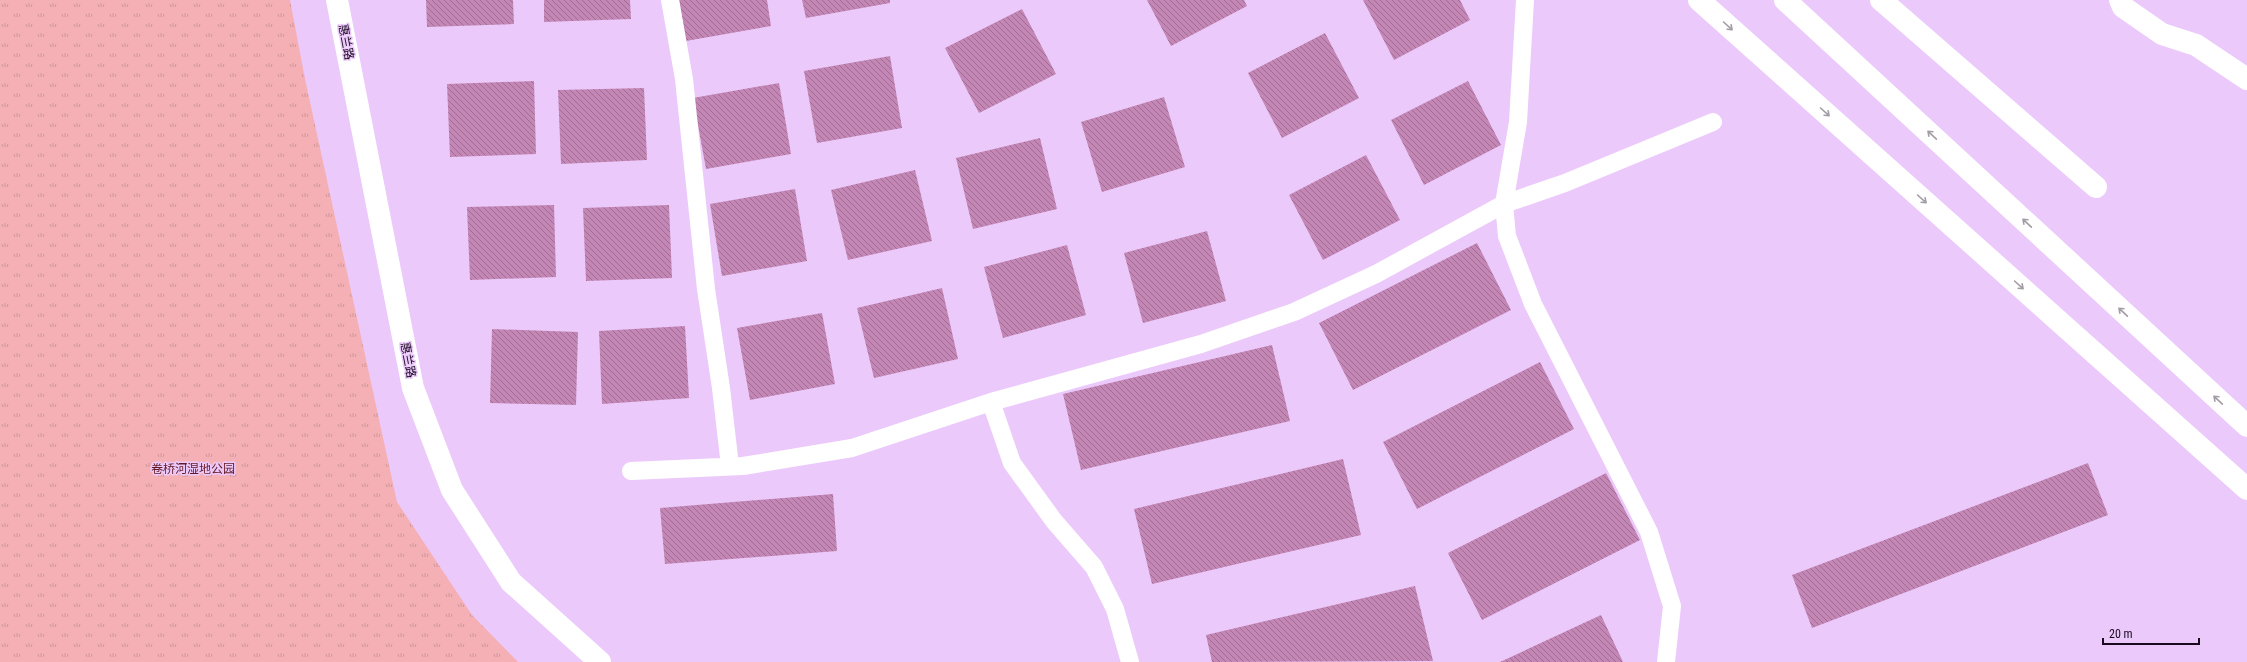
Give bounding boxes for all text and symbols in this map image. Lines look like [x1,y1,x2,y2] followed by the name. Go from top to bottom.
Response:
[1723,21,1733,31] one-way arrow
[336,23,356,61] street label: 惠兰路
[1820,108,1830,117] one-way arrow
[1927,131,1937,140] one-way arrow
[1917,194,1927,204] one-way arrow
[2022,219,2032,228] one-way arrow
[2014,281,2024,290] one-way arrow
[2118,307,2128,316] one-way arrow
[398,341,418,379] street label: 惠兰路
[2213,395,2223,405] one-way arrow
[151,462,235,476] park label: 卷桥河湿地公园
[2103,620,2199,646] scale bar
[2109,627,2133,641] text: 20 m

